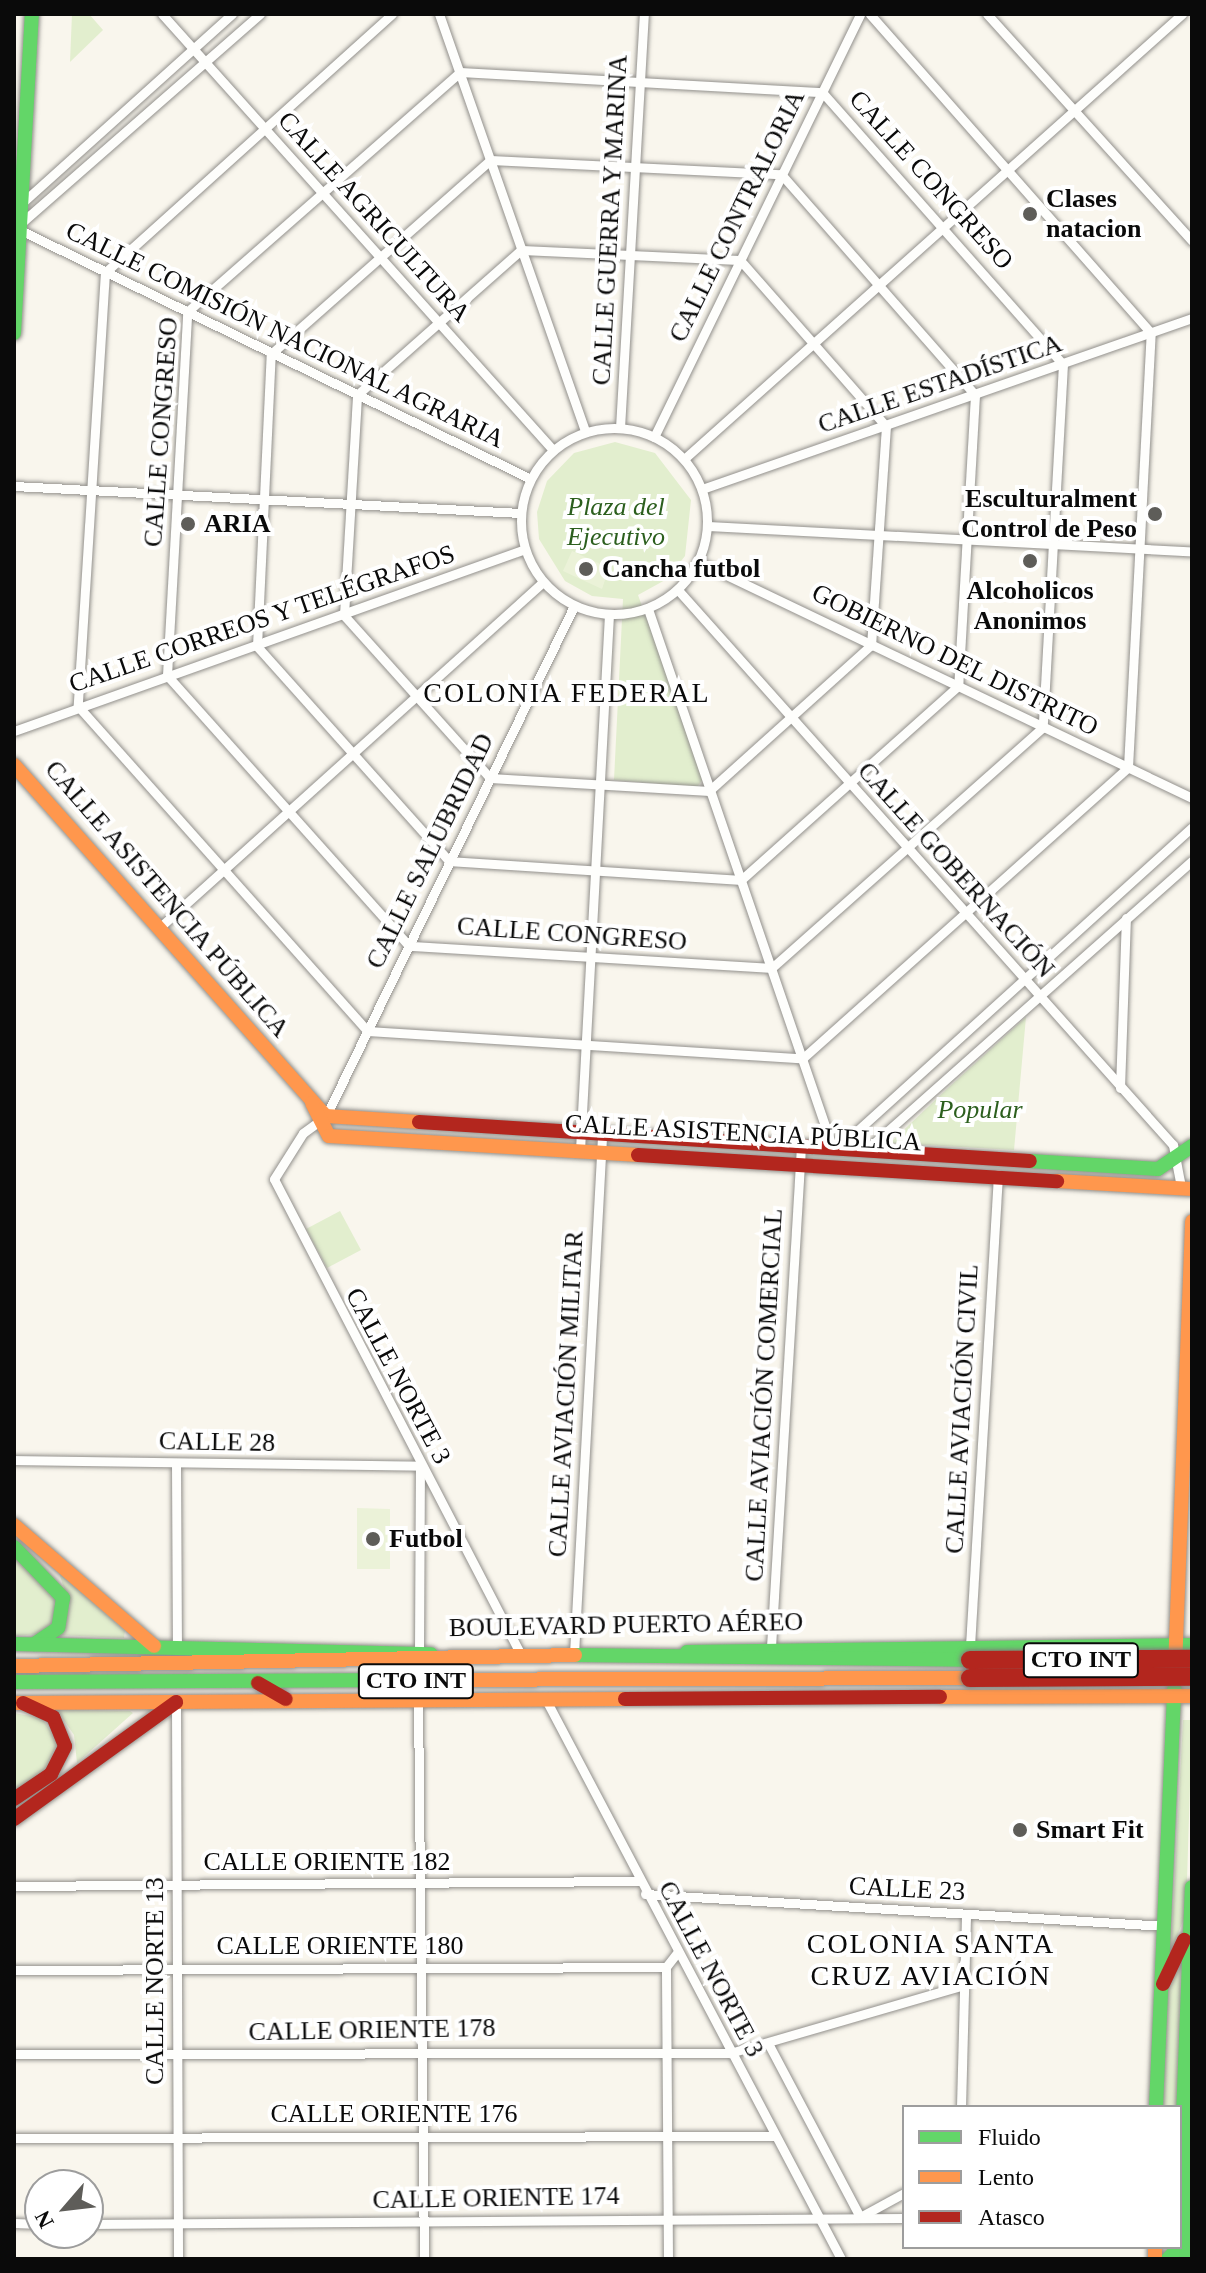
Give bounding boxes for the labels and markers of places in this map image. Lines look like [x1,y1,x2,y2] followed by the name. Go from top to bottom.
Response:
[1046,183,1141,244] place label: Clases natacion
[1021,205,1039,223] marker: Clases natacion
[961,483,1137,544] place label: Esculturalment Control de Peso
[1144,503,1166,525] marker: Esculturalment Control de Peso
[204,508,270,540] place label: ARIA
[179,515,197,533] marker: ARIA
[1019,550,1041,572] marker: Alcoholicos Anonimos
[602,553,760,585] place label: Cancha futbol
[577,560,595,578] marker: Cancha futbol
[966,575,1094,636] place label: Alcoholicos Anonimos
[389,1523,463,1555] place label: Futbol
[364,1530,382,1548] marker: Futbol
[1036,1814,1144,1846] place label: Smart Fit
[1011,1821,1029,1839] marker: Smart Fit

